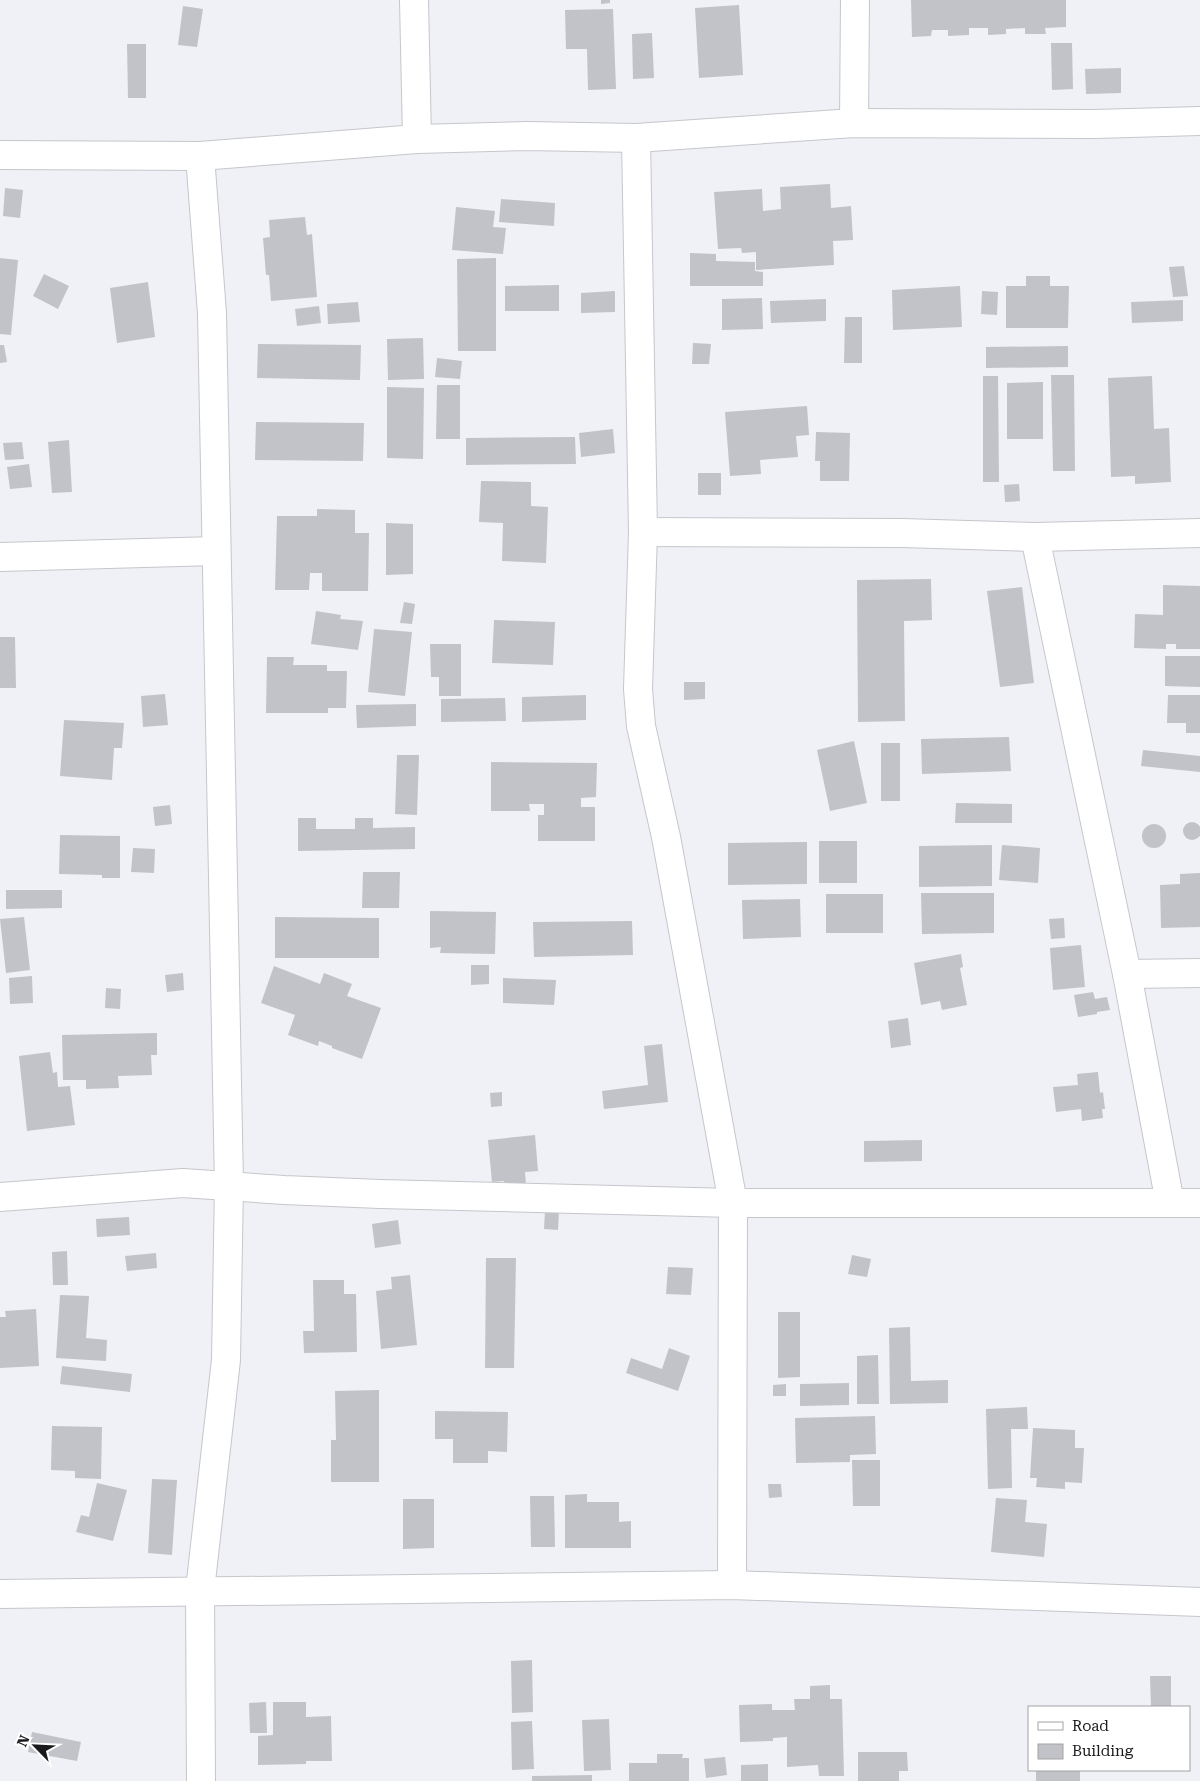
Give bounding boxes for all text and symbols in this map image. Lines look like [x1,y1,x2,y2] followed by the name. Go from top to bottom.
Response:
[1028,1706,1190,1771] legend
[1072,1717,1109,1735] text: Road
[10,1721,60,1771] north arrow
[14,1732,33,1749] text: N
[1072,1742,1134,1760] text: Building

